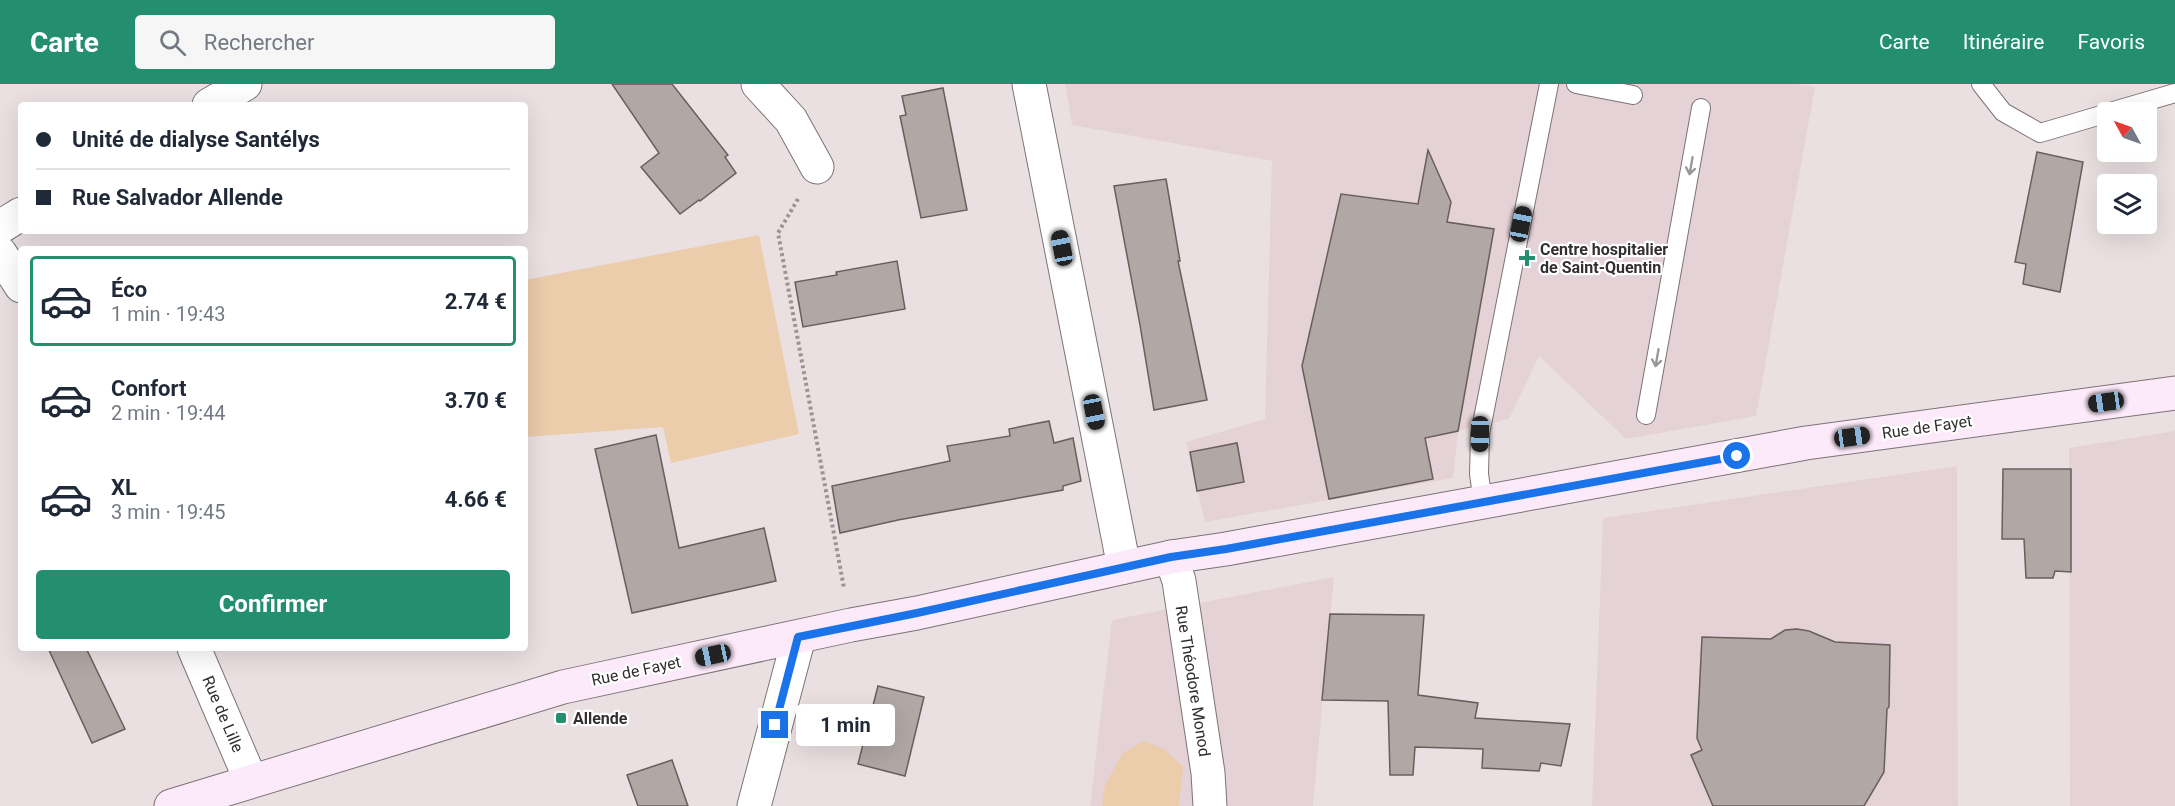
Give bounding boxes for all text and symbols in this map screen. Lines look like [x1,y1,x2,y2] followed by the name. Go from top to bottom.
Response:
[135,15,555,69] search box
[30,26,99,59] text: Carte
[156,26,189,59] icon: search
[204,30,314,55] text: Rechercher
[1879,30,1930,54] text: Carte
[1963,30,2044,54] text: Itinéraire
[2077,30,2145,54] text: Favoris
[2097,102,2157,162] north arrow
[2097,102,2157,234] map controls
[72,127,320,152] text: Unité de dialyse Santélys
[1685,155,1696,175] one-way arrow
[2097,174,2157,234] button: layers
[72,185,283,210] text: Rue Salvador Allende
[1509,205,1533,243] car
[1050,229,1074,267] car
[1540,240,1668,277] place label: Centre hospitalier de Saint-Quentin
[1518,249,1536,267] marker: Centre hospitalier de Saint-Quentin
[39,274,93,328] icon: car
[111,277,147,302] text: Éco
[445,289,507,314] text: 2.74 €
[111,302,226,326] text: 1 min · 19:43
[1651,347,1662,367] one-way arrow
[39,373,93,427] icon: car
[111,376,186,401] text: Confort
[445,388,507,413] text: 3.70 €
[2087,391,2125,413] car
[1082,393,1106,431] car
[111,401,226,425] text: 2 min · 19:44
[1881,411,1973,443] street label: Rue de Fayet
[1471,416,1489,452] car
[1833,426,1871,448] car
[1723,442,1750,469] route start
[39,472,93,526] icon: car
[111,475,137,500] text: XL
[445,487,507,512] text: 4.66 €
[111,500,226,524] text: 3 min · 19:45
[36,570,510,639] button: Confirmer
[1172,604,1214,758] street label: Rue Théodore Monod
[694,642,732,668] car
[590,652,682,690] street label: Rue de Fayet
[198,673,248,755] street label: Rue de Lille
[796,704,895,746] callout: 1 min
[573,709,628,728] place label: Allende
[554,711,568,725] marker: Allende
[761,711,788,738] route end
[820,713,871,737] text: 1 min

